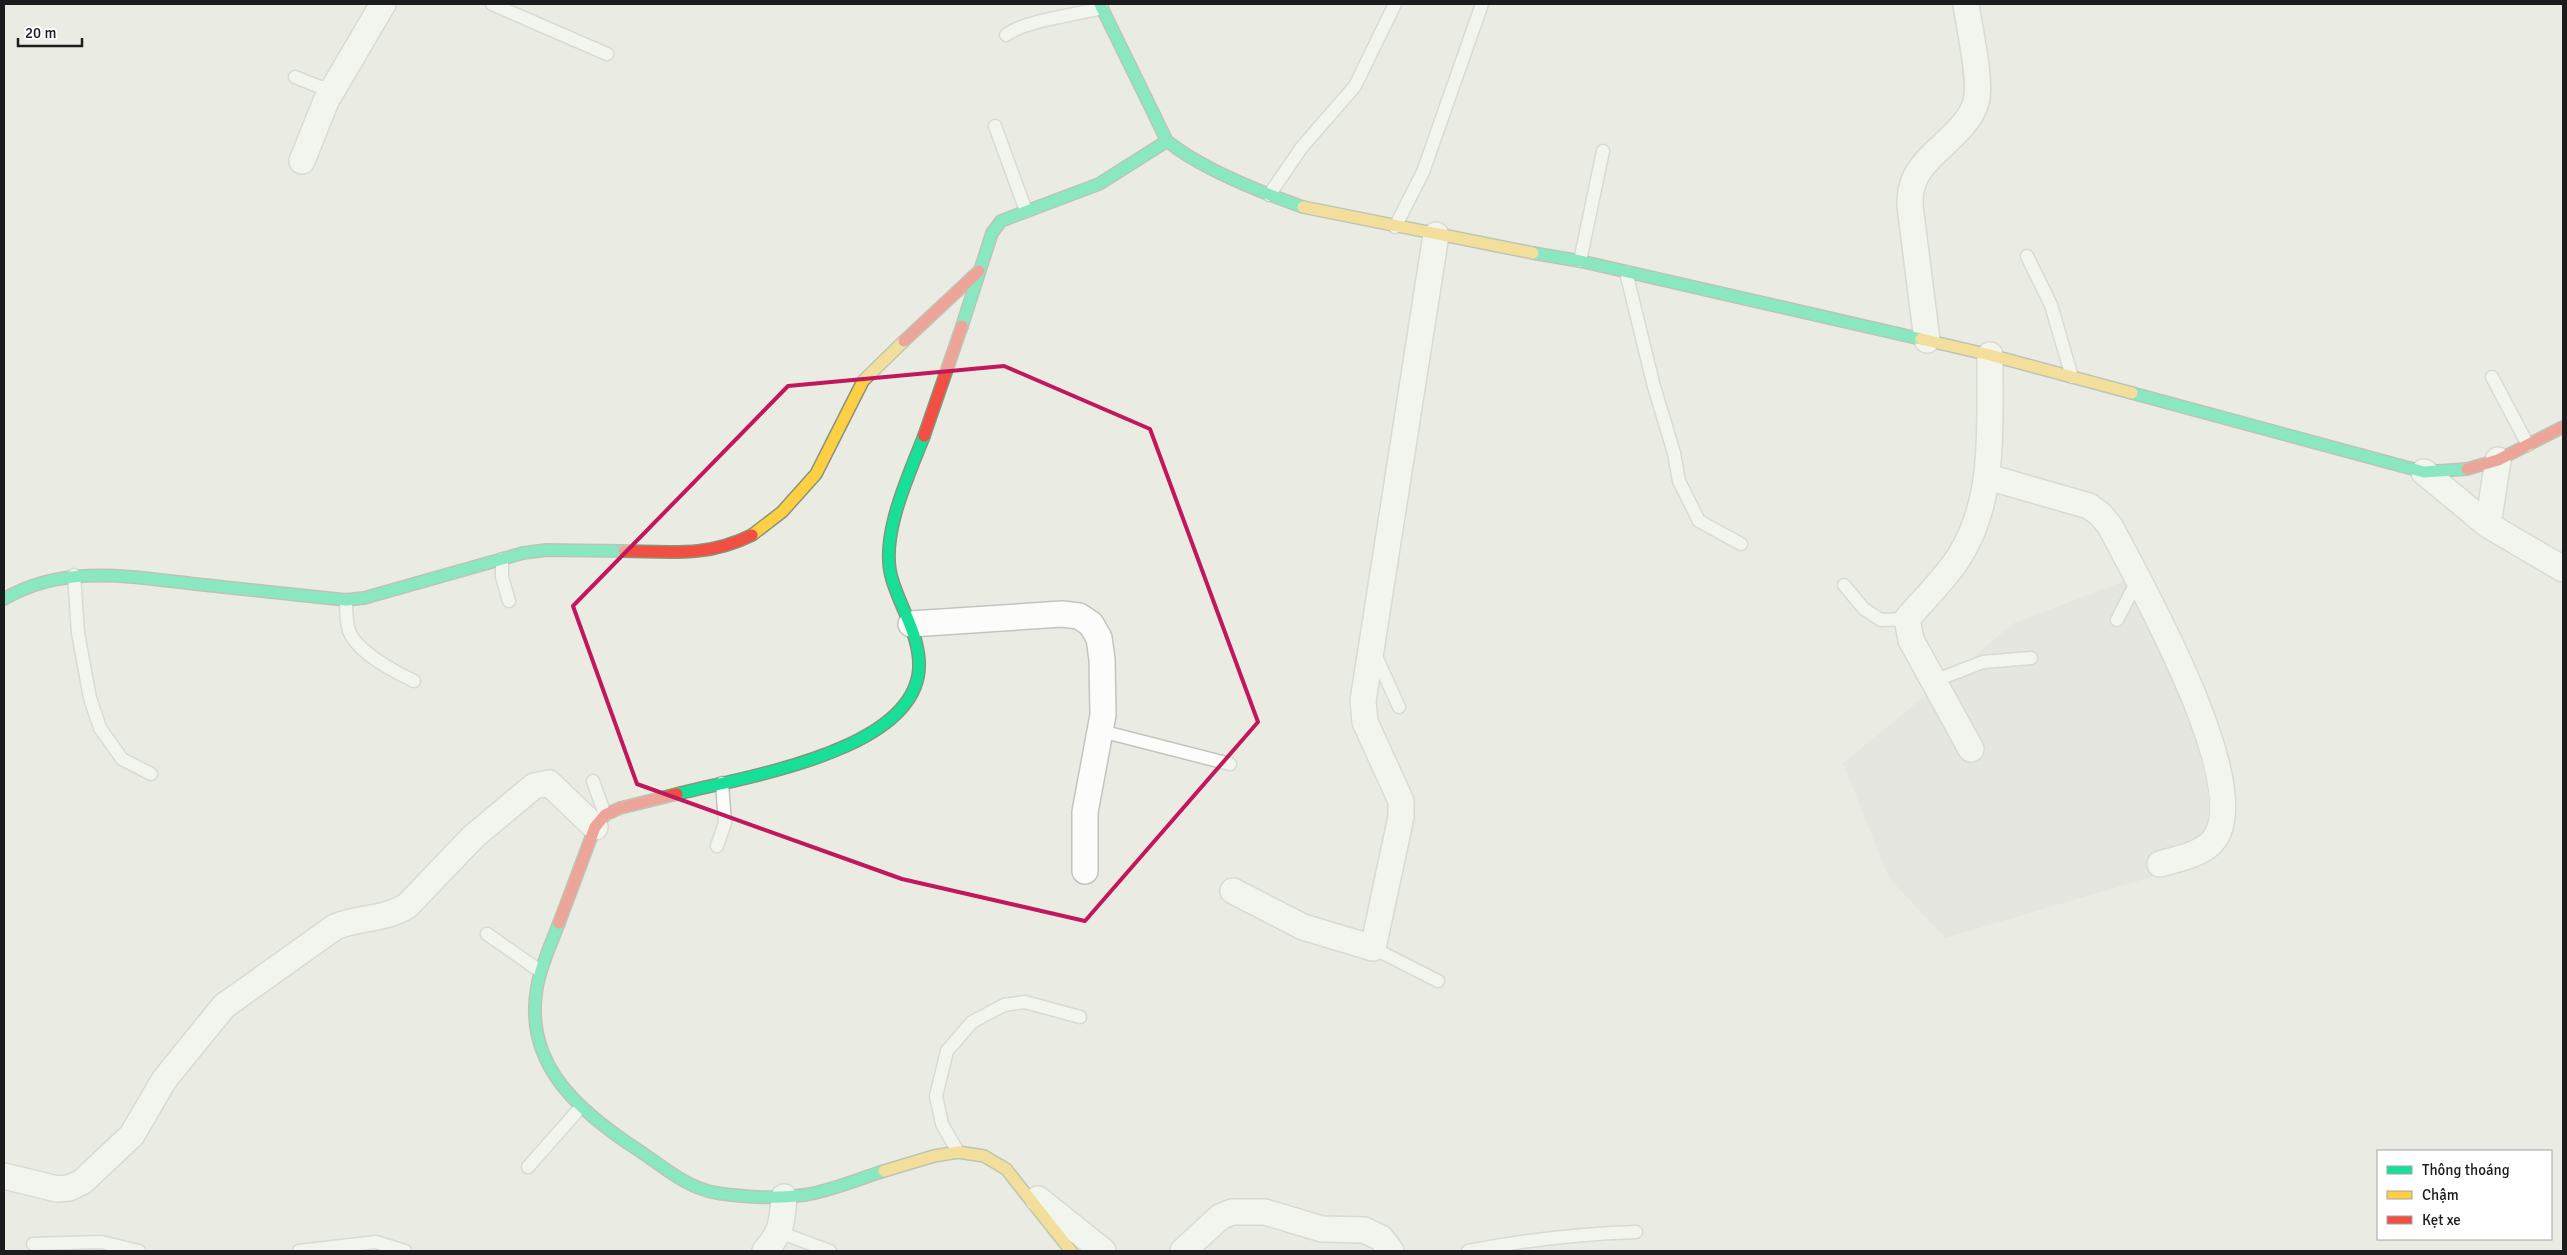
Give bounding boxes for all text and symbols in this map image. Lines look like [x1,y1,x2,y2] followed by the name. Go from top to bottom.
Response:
[18,15,81,47] scale bar
[25,24,56,42] text: 20 m
[2377,1150,2552,1240] legend
[2422,1161,2510,1179] text: Thông thoáng
[2422,1186,2459,1204] text: Chậm
[2422,1211,2461,1229] text: Kẹt xe

